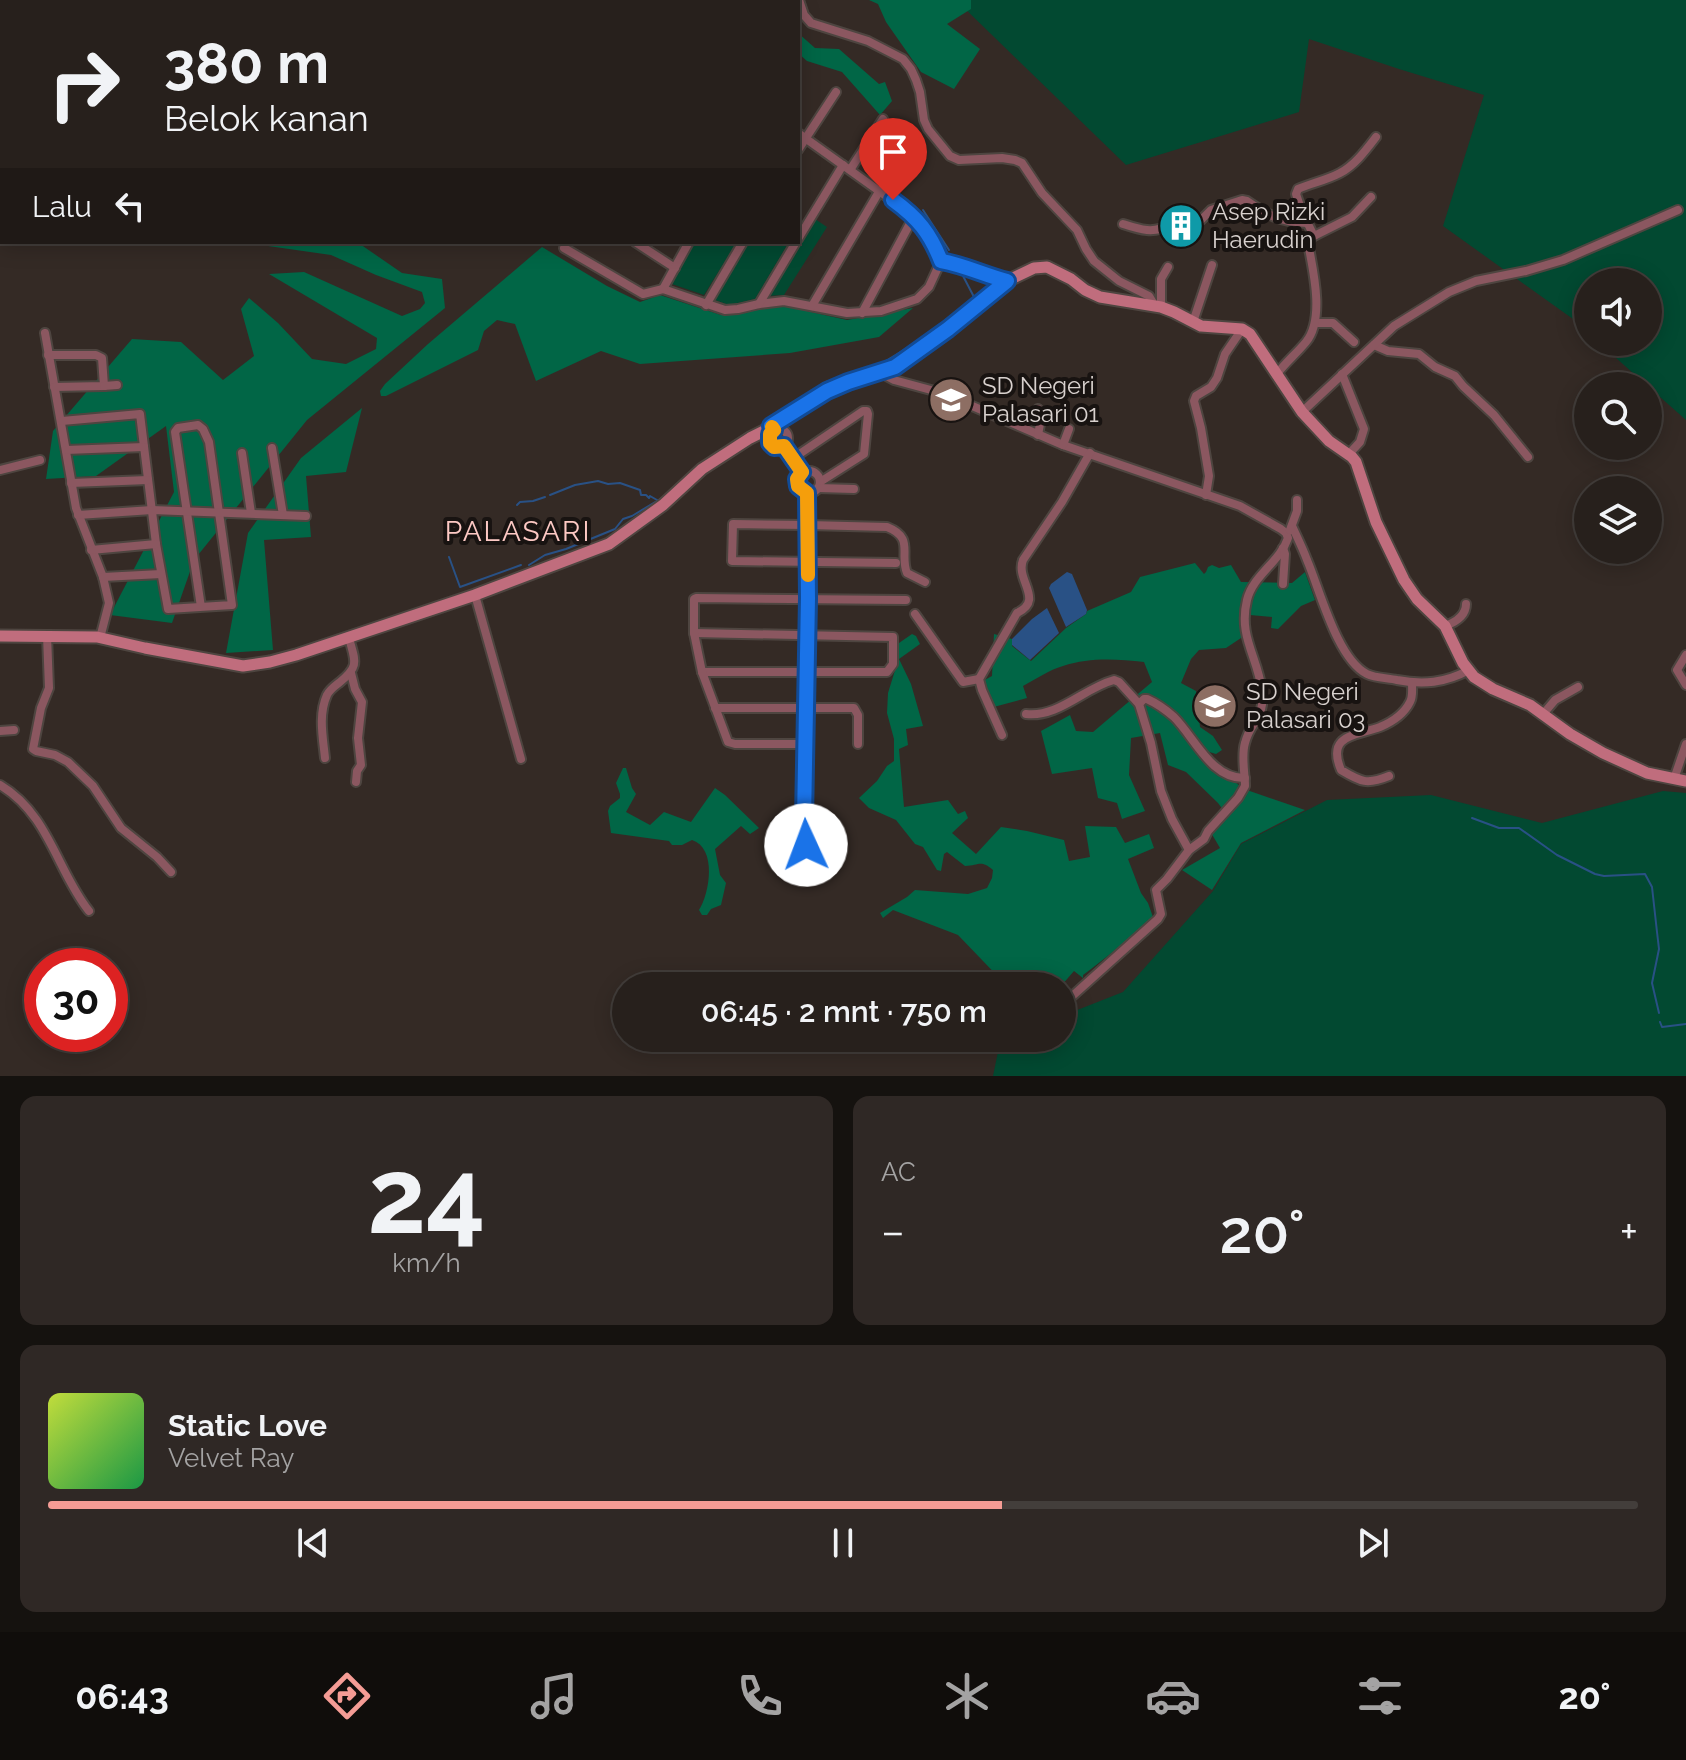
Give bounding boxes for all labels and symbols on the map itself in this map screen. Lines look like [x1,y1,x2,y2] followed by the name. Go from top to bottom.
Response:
[859,118,927,200] pin
[1212,197,1325,254] place label: Asep Rizki Haerudin
[1157,202,1205,250] building icon: Asep Rizki Haerudin
[982,371,1099,428] place label: SD Negeri Palasari 01
[927,376,975,424] school or university icon: SD Negeri Palasari 01
[445,515,591,548] district label: PALASARI
[1246,677,1365,734] place label: SD Negeri Palasari 03
[1191,682,1239,730] school or university icon: SD Negeri Palasari 03
[764,803,848,887] position arrow
[24,948,128,1052] speed limit sign: 30

